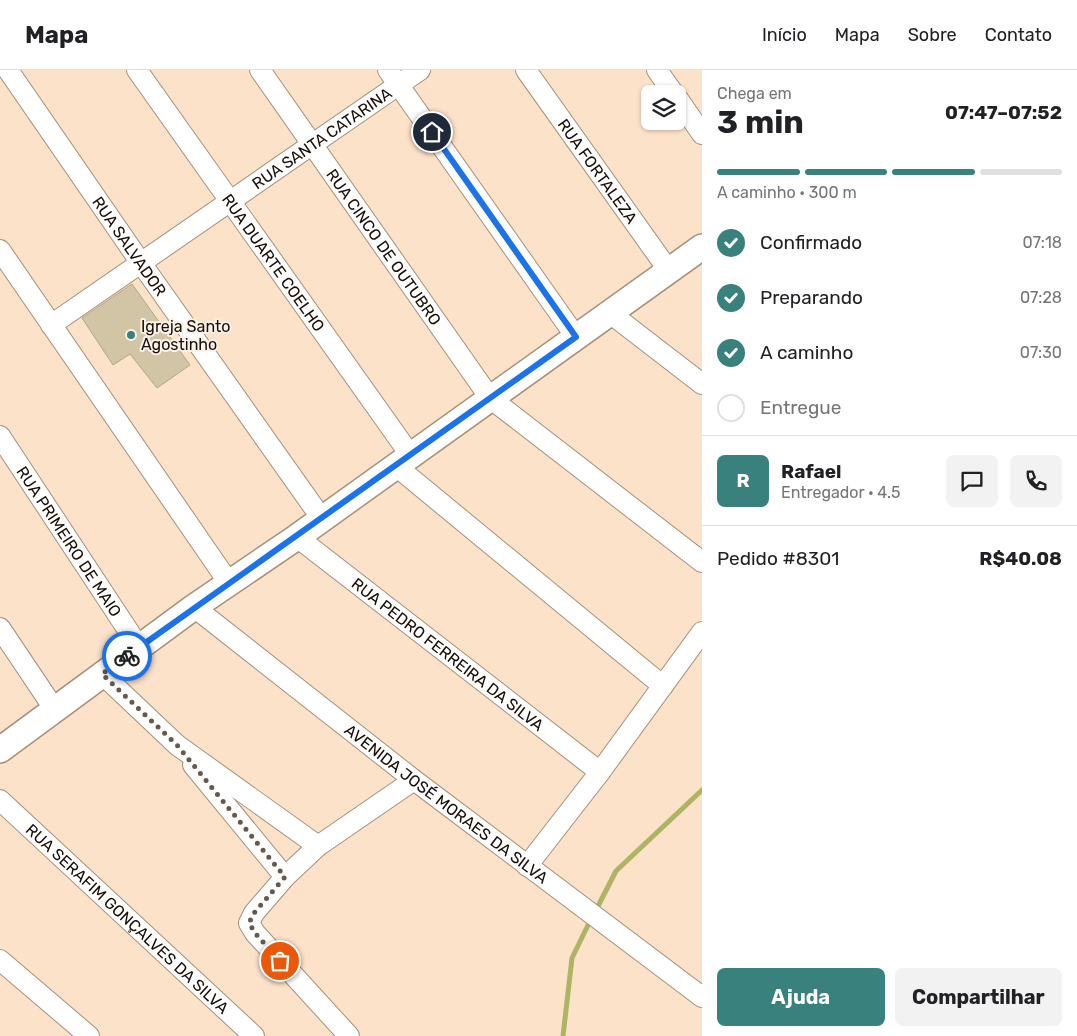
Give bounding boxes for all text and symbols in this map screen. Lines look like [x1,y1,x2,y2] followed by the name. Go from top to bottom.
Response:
[25,21,88,49] text: Mapa
[762,24,807,46] text: Início
[835,24,880,46] text: Mapa
[908,24,957,46] text: Sobre
[985,24,1052,46] text: Contato
[248,83,395,193] street label: RUA SANTA CATARINA
[717,84,792,103] text: Chega em
[641,85,686,130] map controls
[641,85,686,130] button: layers
[945,101,1062,124] text: 07:47–07:52
[717,103,804,141] text: 3 min
[411,111,453,153] pin
[554,115,642,227] street label: RUA FORTALEZA
[418,118,446,146] icon: home
[323,165,445,329] street label: RUA CINCO DE OUTUBRO
[717,183,857,202] text: A caminho · 300 m
[218,190,329,335] street label: RUA DUARTE COELHO
[89,193,171,299] street label: RUA SALVADOR
[717,229,745,257] icon: check
[760,231,862,254] text: Confirmado
[1023,233,1062,252] text: 07:18
[717,284,745,312] icon: check
[760,286,863,309] text: Preparando
[1020,288,1062,307] text: 07:28
[141,317,230,354] place label: Igreja Santo Agostinho
[125,329,137,341] marker: Igreja Santo Agostinho
[717,339,745,367] icon: check
[760,341,853,364] text: A caminho
[1020,343,1062,362] text: 07:30
[760,396,841,419] text: Entregue
[946,455,998,507] button: chat
[1010,455,1062,507] button: phone
[781,460,841,483] text: Rafael
[13,462,126,620] street label: RUA PRIMEIRO DE MAIO
[736,469,750,492] text: R
[781,483,901,502] text: Entregador · 4.5
[717,547,839,570] text: Pedido #8301
[979,547,1062,570] text: R$40.08
[348,574,548,735] street label: RUA PEDRO FERREIRA DA SILVA
[102,631,152,681] courier
[113,642,141,670] icon: bike
[341,720,552,887] street label: AVENIDA JOSÉ MORAES DA SILVA
[22,820,233,1017] street label: RUA SERAFIM GONÇALVES DA SILVA
[259,940,301,982] pin
[266,947,294,975] icon: bag
[717,968,885,1026] button: Ajuda
[895,968,1062,1026] button: Compartilhar

